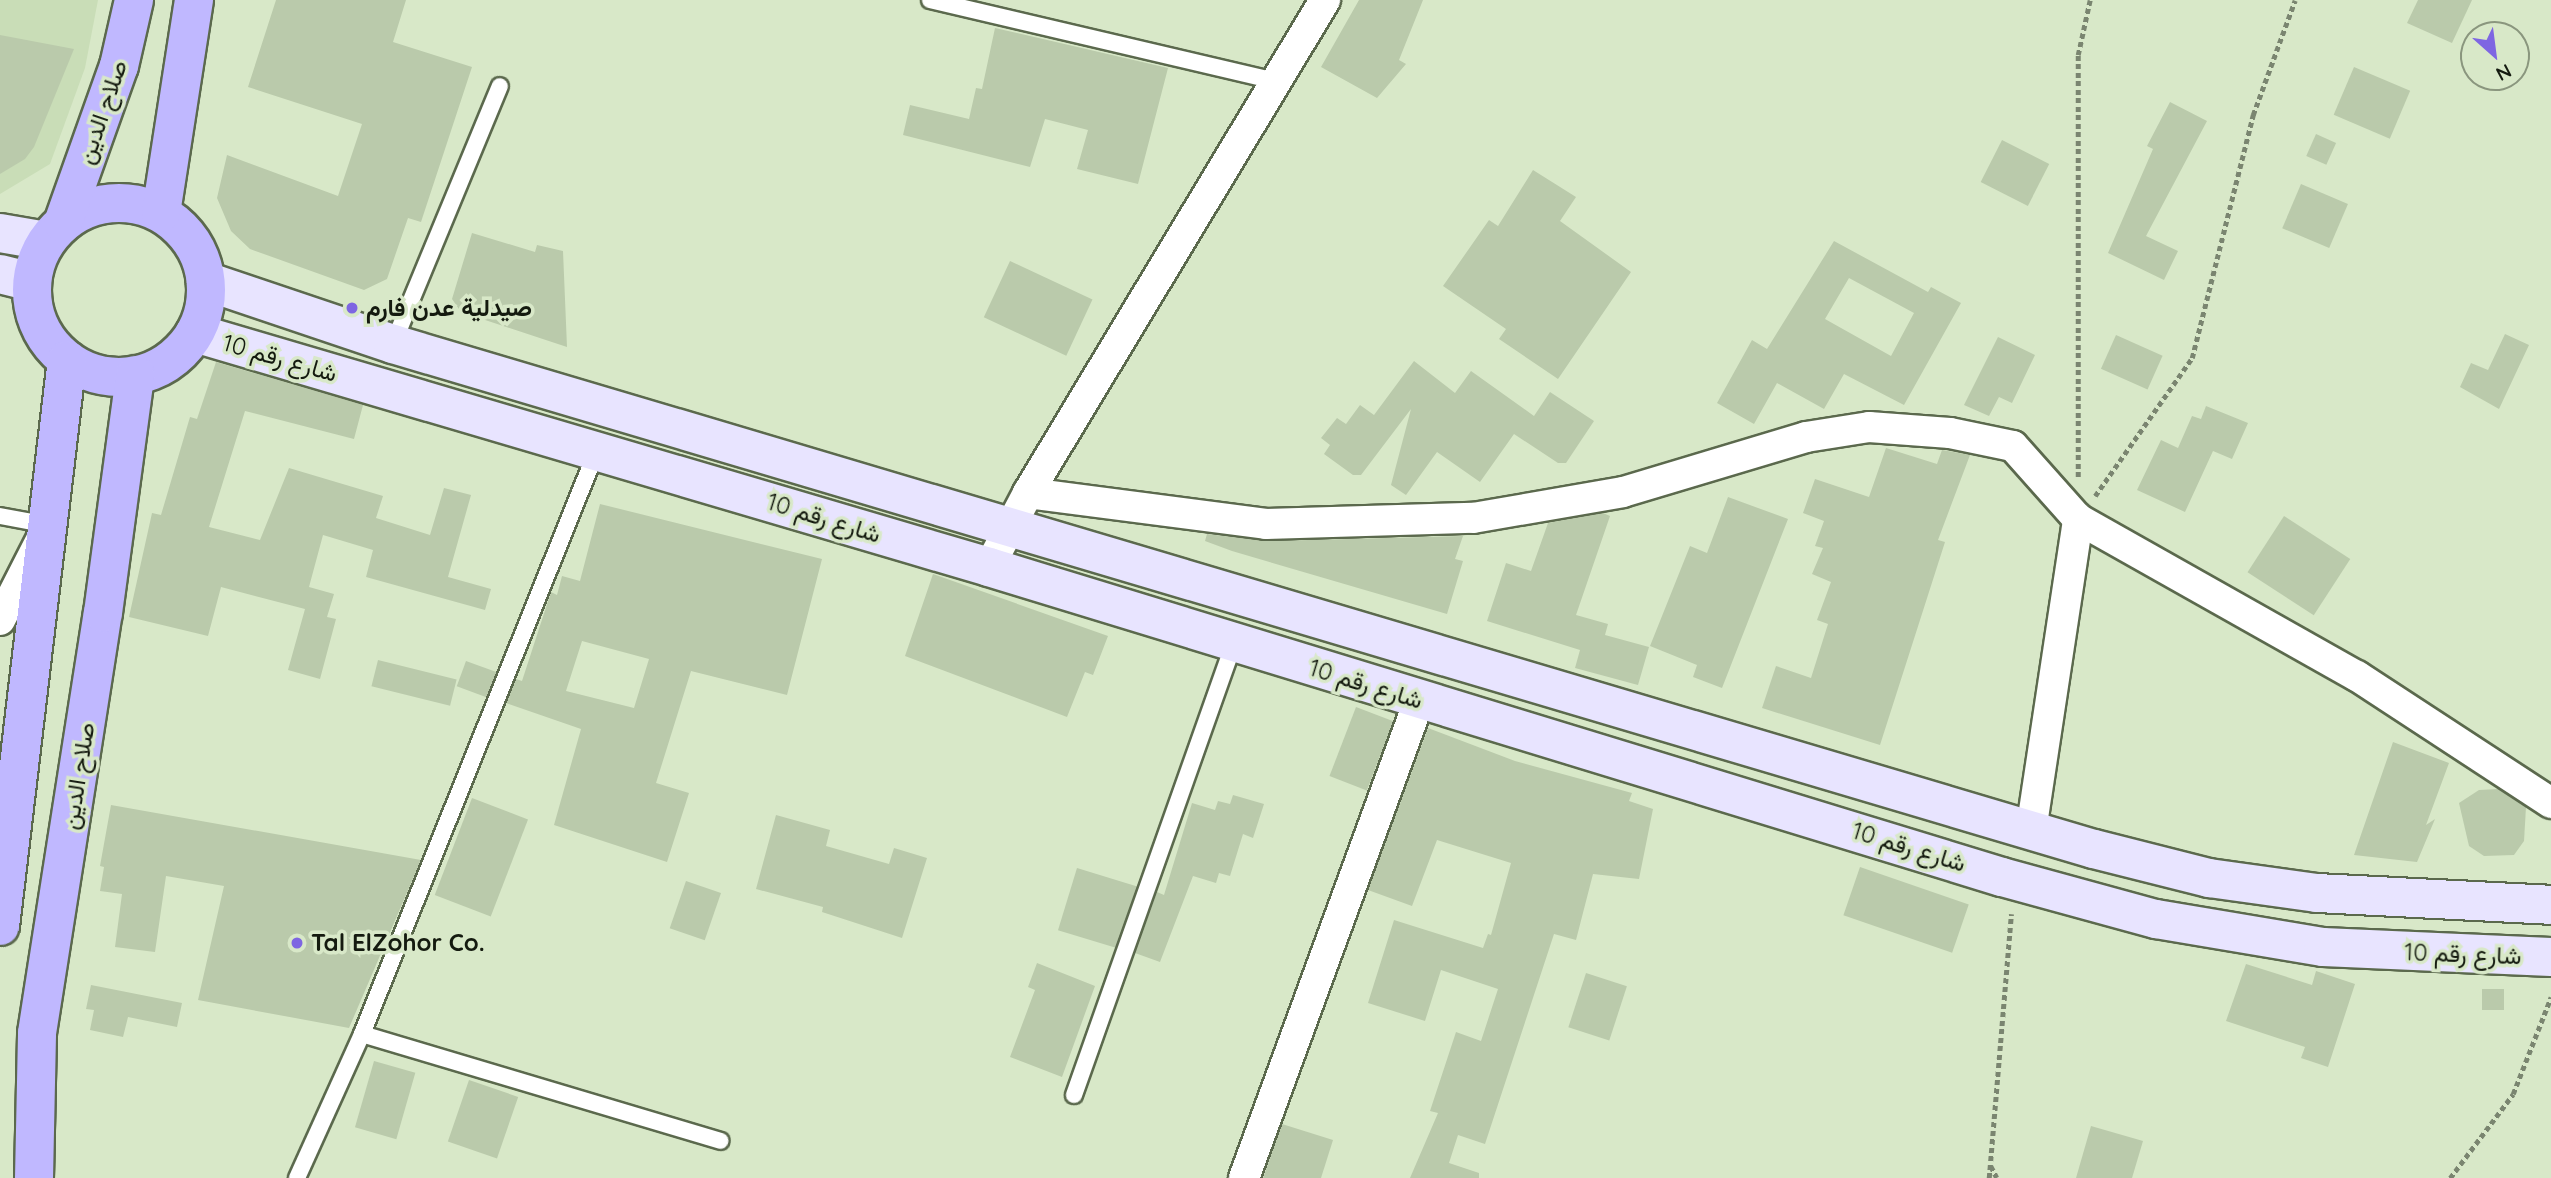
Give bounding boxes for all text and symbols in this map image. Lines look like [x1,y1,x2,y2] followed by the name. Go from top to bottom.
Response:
[2460,21,2530,91] north arrow
[71,56,133,168] street label: صلاح الدين
[2492,59,2516,87] text: N
[366,294,532,322] place label: صيدلية عدن فارم
[344,300,360,316] marker: صيدلية عدن فارم
[220,328,340,388] street label: شارع رقم 10
[764,487,884,549] street label: شارع رقم 10
[1306,653,1426,715] street label: شارع رقم 10
[55,720,101,832] street label: صلاح الدين
[1849,816,1969,878] street label: شارع رقم 10
[311,929,485,957] place label: Tal ElZohor Co.
[289,935,305,951] marker: Tal ElZohor Co.
[2404,938,2522,970] street label: شارع رقم 10

